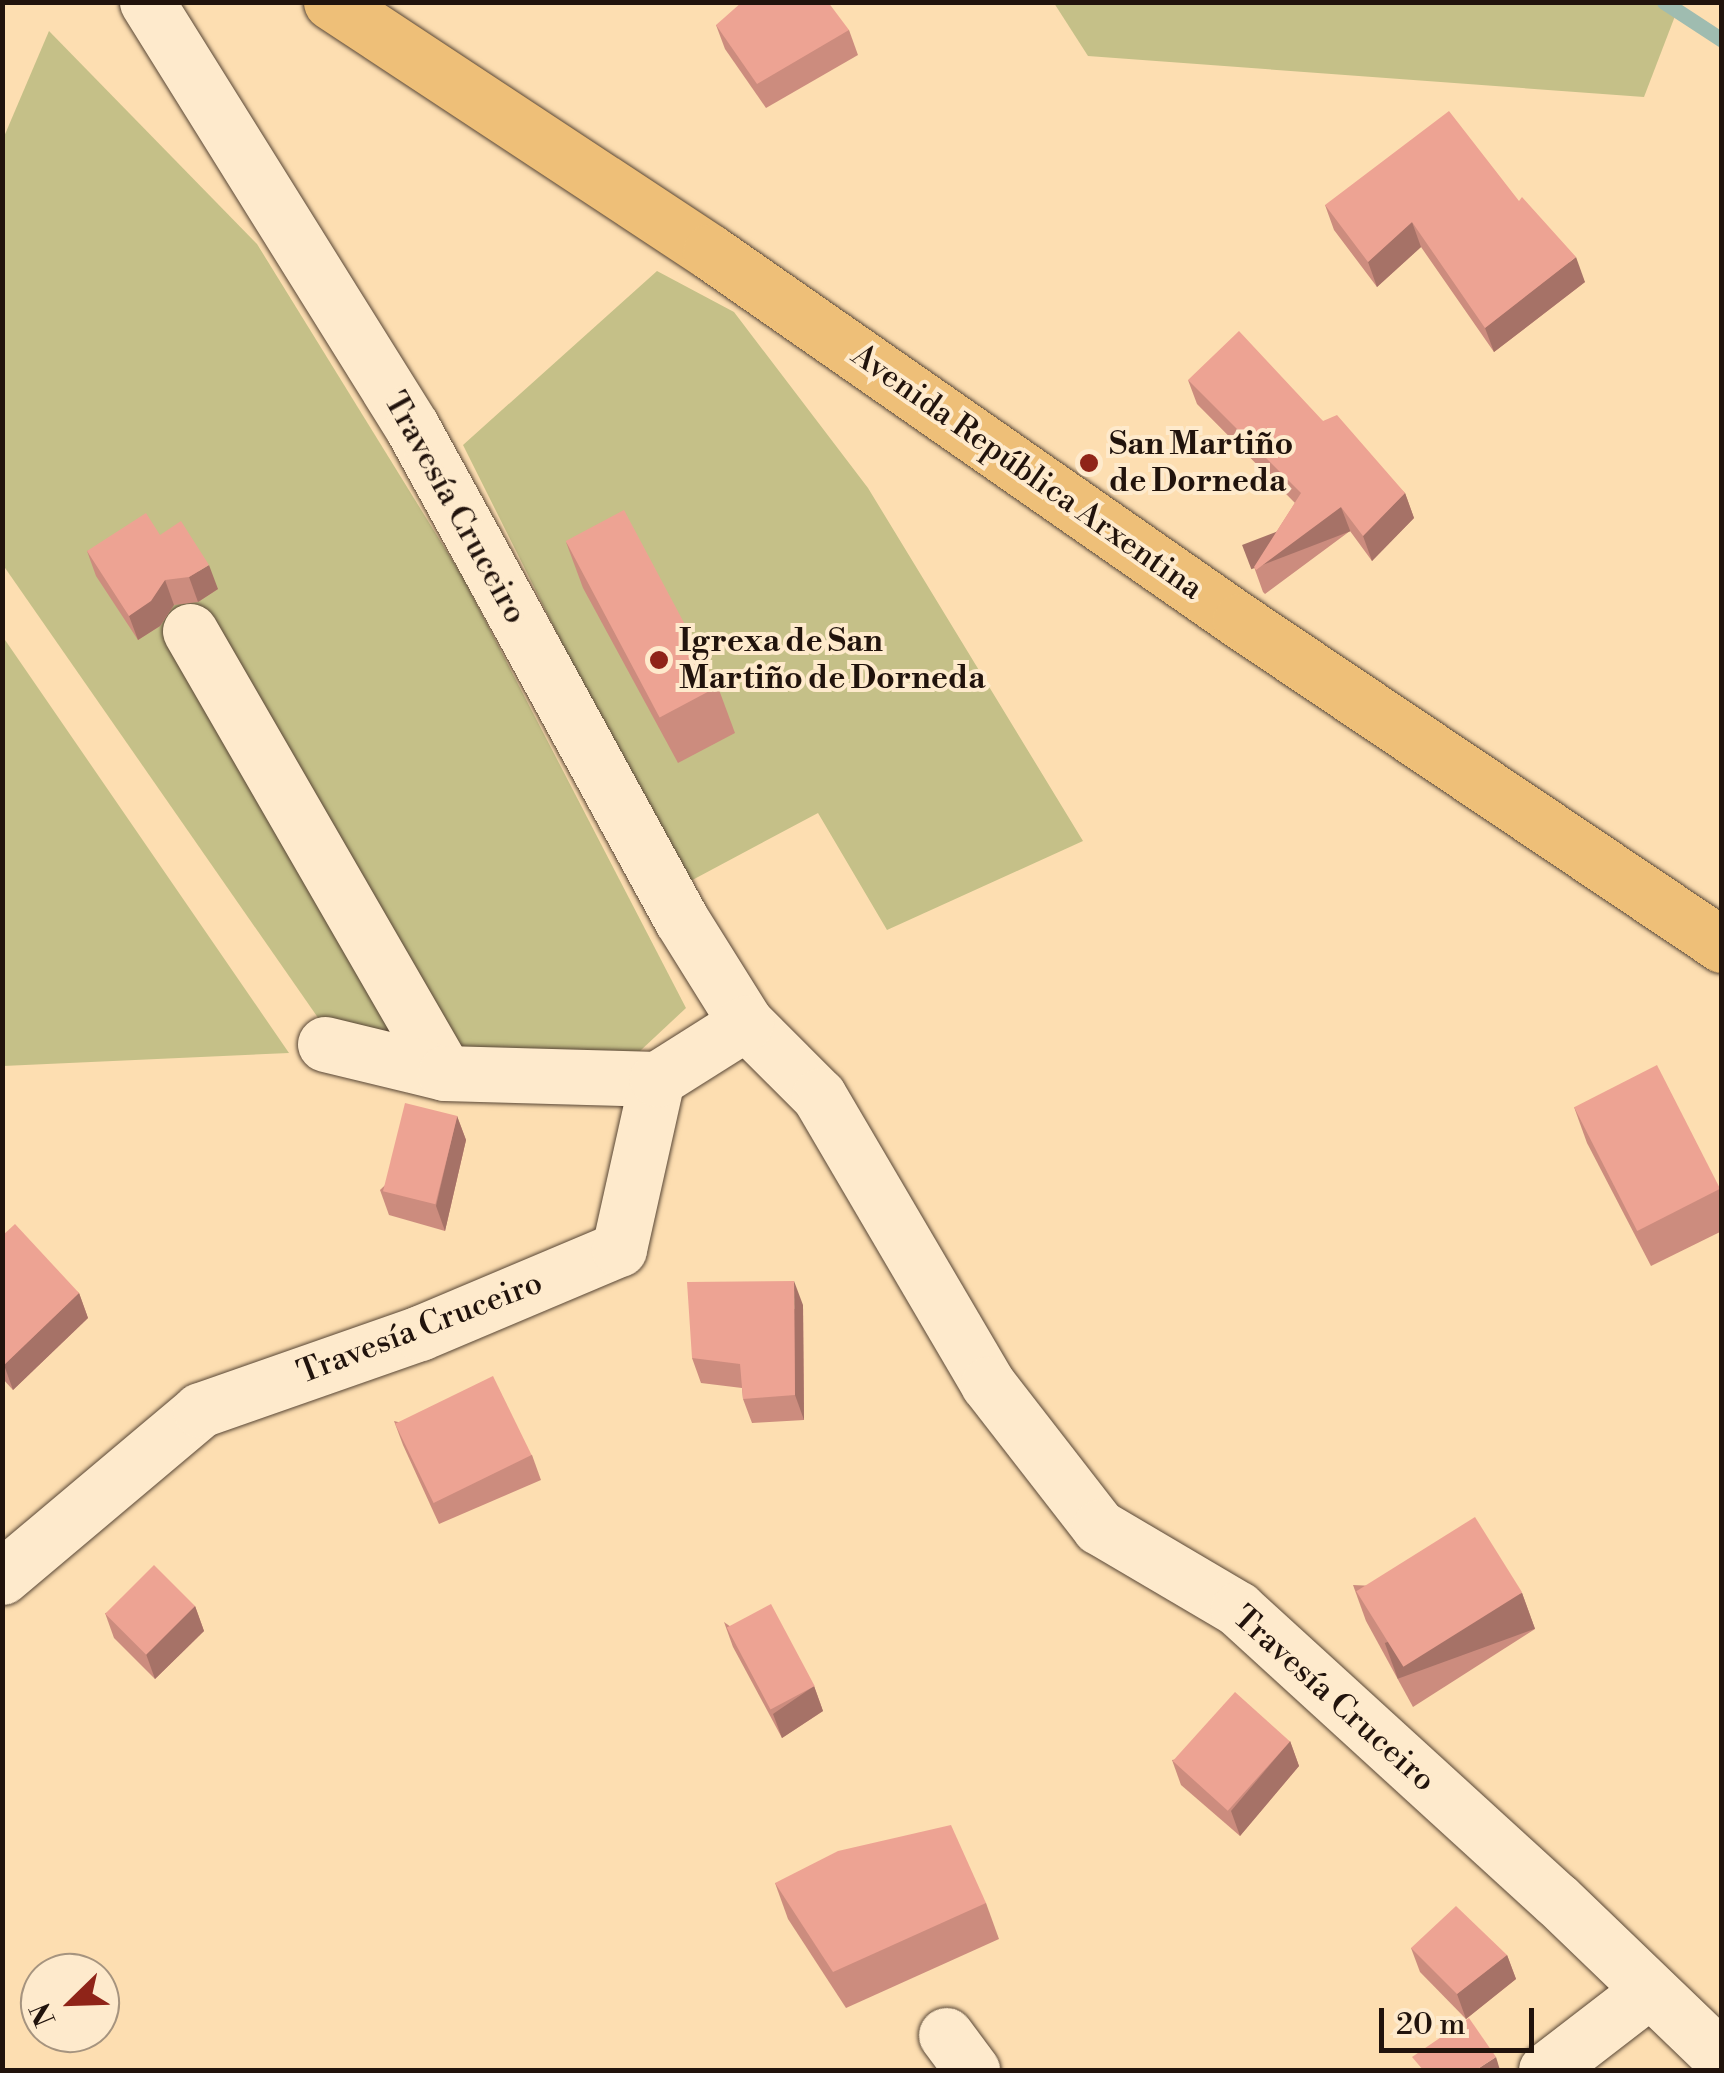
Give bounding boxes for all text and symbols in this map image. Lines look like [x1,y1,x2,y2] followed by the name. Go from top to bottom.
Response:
[844,336,1210,608] street label: Avenida República Arxentina
[375,385,535,631] street label: Travesía Cruceiro
[1109,426,1293,501] place label: San Martiño de Dorneda
[1078,452,1100,474] marker: San Martiño de Dorneda
[679,623,985,698] place label: Igrexa de San Martiño de Dorneda
[648,649,670,671] marker: Igrexa de San Martiño de Dorneda
[292,1264,548,1392] street label: Travesía Cruceiro
[1225,1598,1443,1800] street label: Travesía Cruceiro
[20,1953,120,2053] north arrow
[1384,1988,1539,2050] scale bar
[23,1997,64,2031] text: N
[1396,2006,1465,2044] text: 20 m

